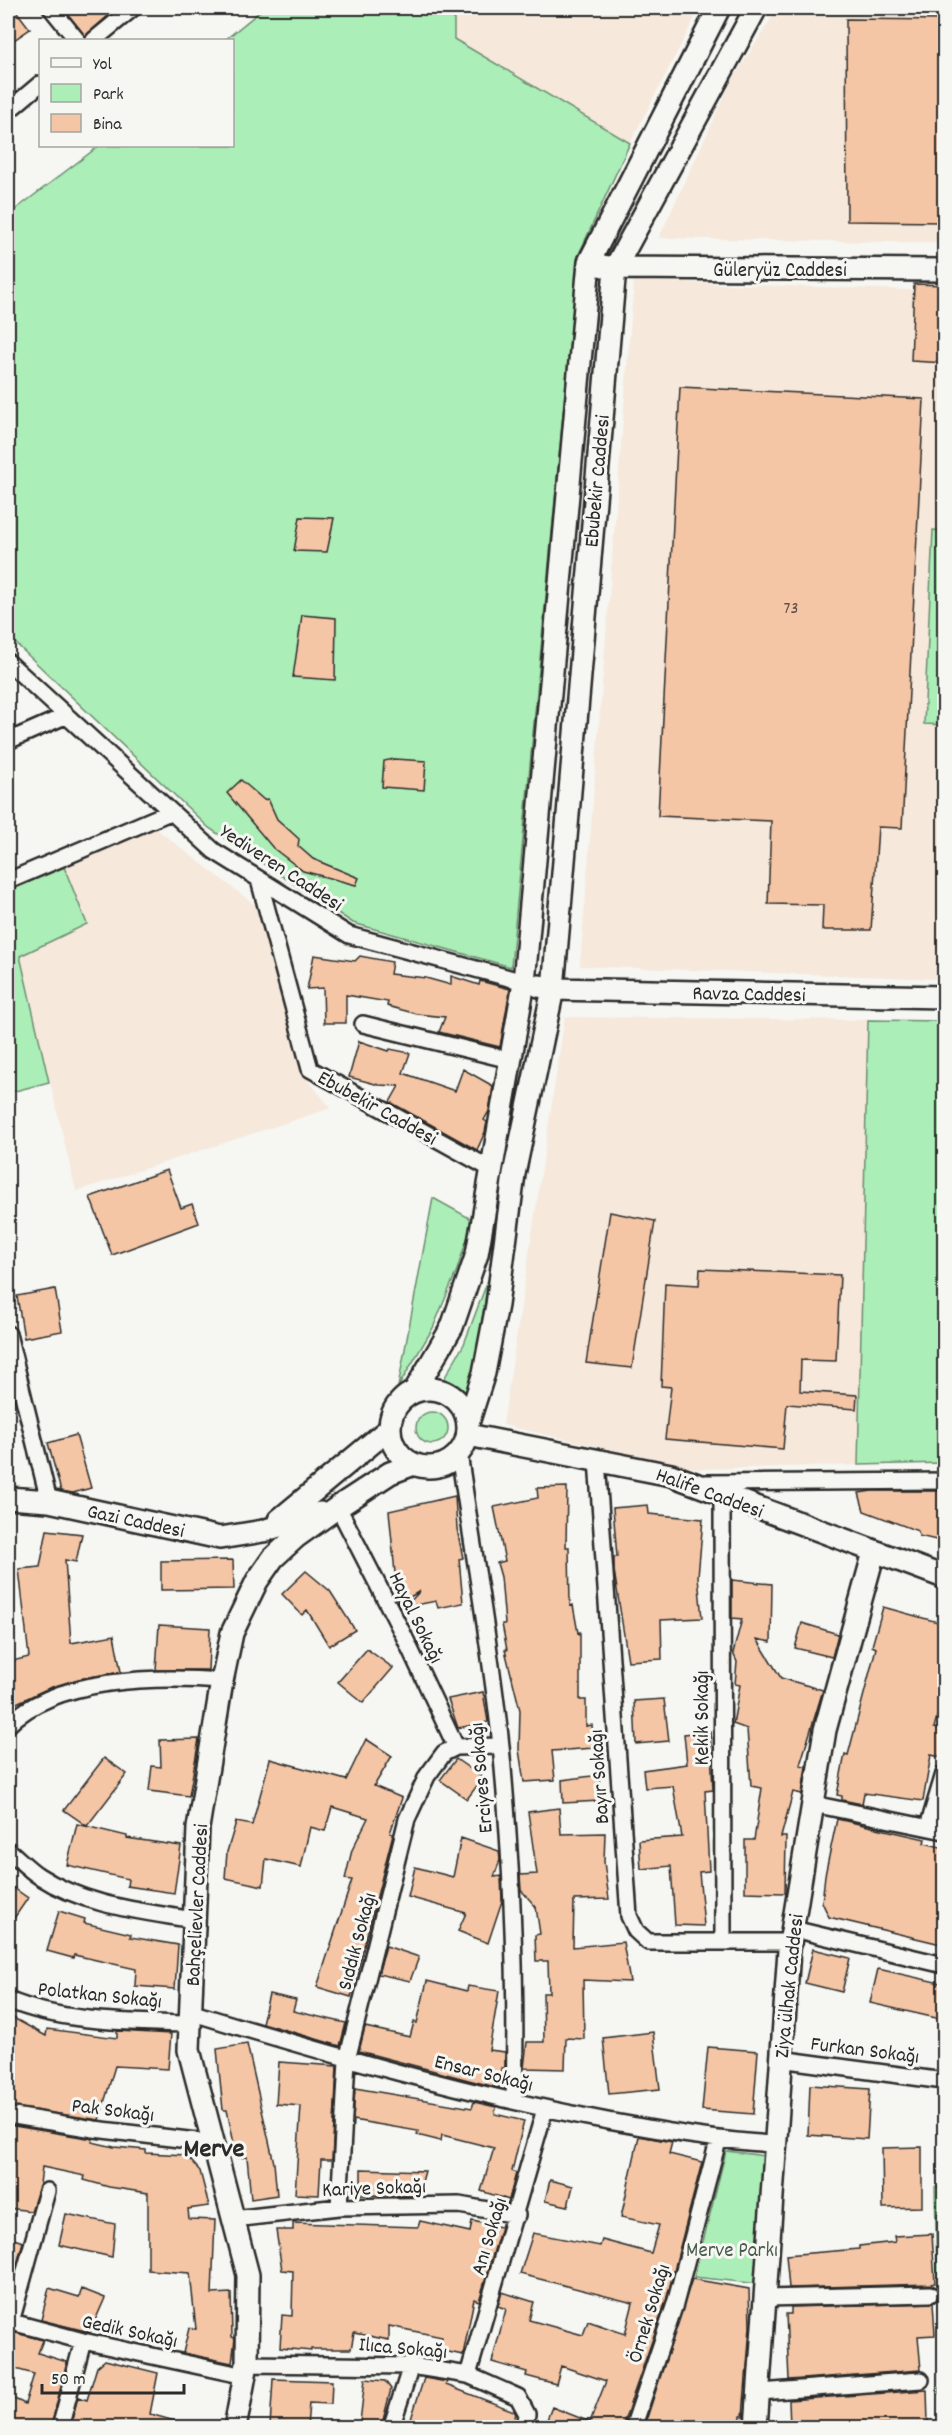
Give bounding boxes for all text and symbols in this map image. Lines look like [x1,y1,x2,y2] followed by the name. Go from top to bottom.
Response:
[39,39,234,147] legend
[93,53,113,78] text: Yol
[93,83,124,108] text: Park
[93,113,122,138] text: Bina
[713,257,847,287] street label: Güleryüz Caddesi
[578,414,620,549] street label: Ebubekir Caddesi
[784,597,798,622] house number: 73
[213,818,348,921] street label: Yediveren Caddesi
[692,980,806,1012] street label: Ravza Caddesi
[311,1064,442,1155] street label: Ebubekir Caddesi
[651,1461,767,1528] street label: Halife Caddesi
[84,1498,187,1548] street label: Gazi Caddesi
[379,1567,449,1669] street label: Hayal Sokağı
[689,1671,719,1765] street label: Kekik Sokağı
[463,1721,503,1834] street label: Erciyes Sokağı
[583,1728,619,1825] street label: Bayır Sokağı
[180,1823,218,1987] street label: Bahçelievler Caddesi
[331,1889,386,1994] street label: Sıddık Sokağı
[768,1912,813,2060] street label: Ziya ülhak Caddesi
[36,1976,163,2018] street label: Polatkan Sokağı
[809,2030,921,2074] street label: Furkan Sokağı
[431,2048,536,2102] street label: Ensar Sokağı
[70,2092,156,2132] street label: Pak Sokağı
[184,2131,245,2170] district label: Merve
[322,2173,427,2207] street label: Kariye Sokağı
[465,2194,517,2279] street label: Anı Sokağı
[686,2237,778,2267] park label: Merve Parkı
[622,2261,680,2367] street label: Örnek Sokağı
[79,2308,180,2358] street label: Gedik Sokağı
[357,2331,448,2369] street label: Ilıca Sokağı
[42,2357,184,2395] scale bar
[51,2368,86,2393] text: 50 m

